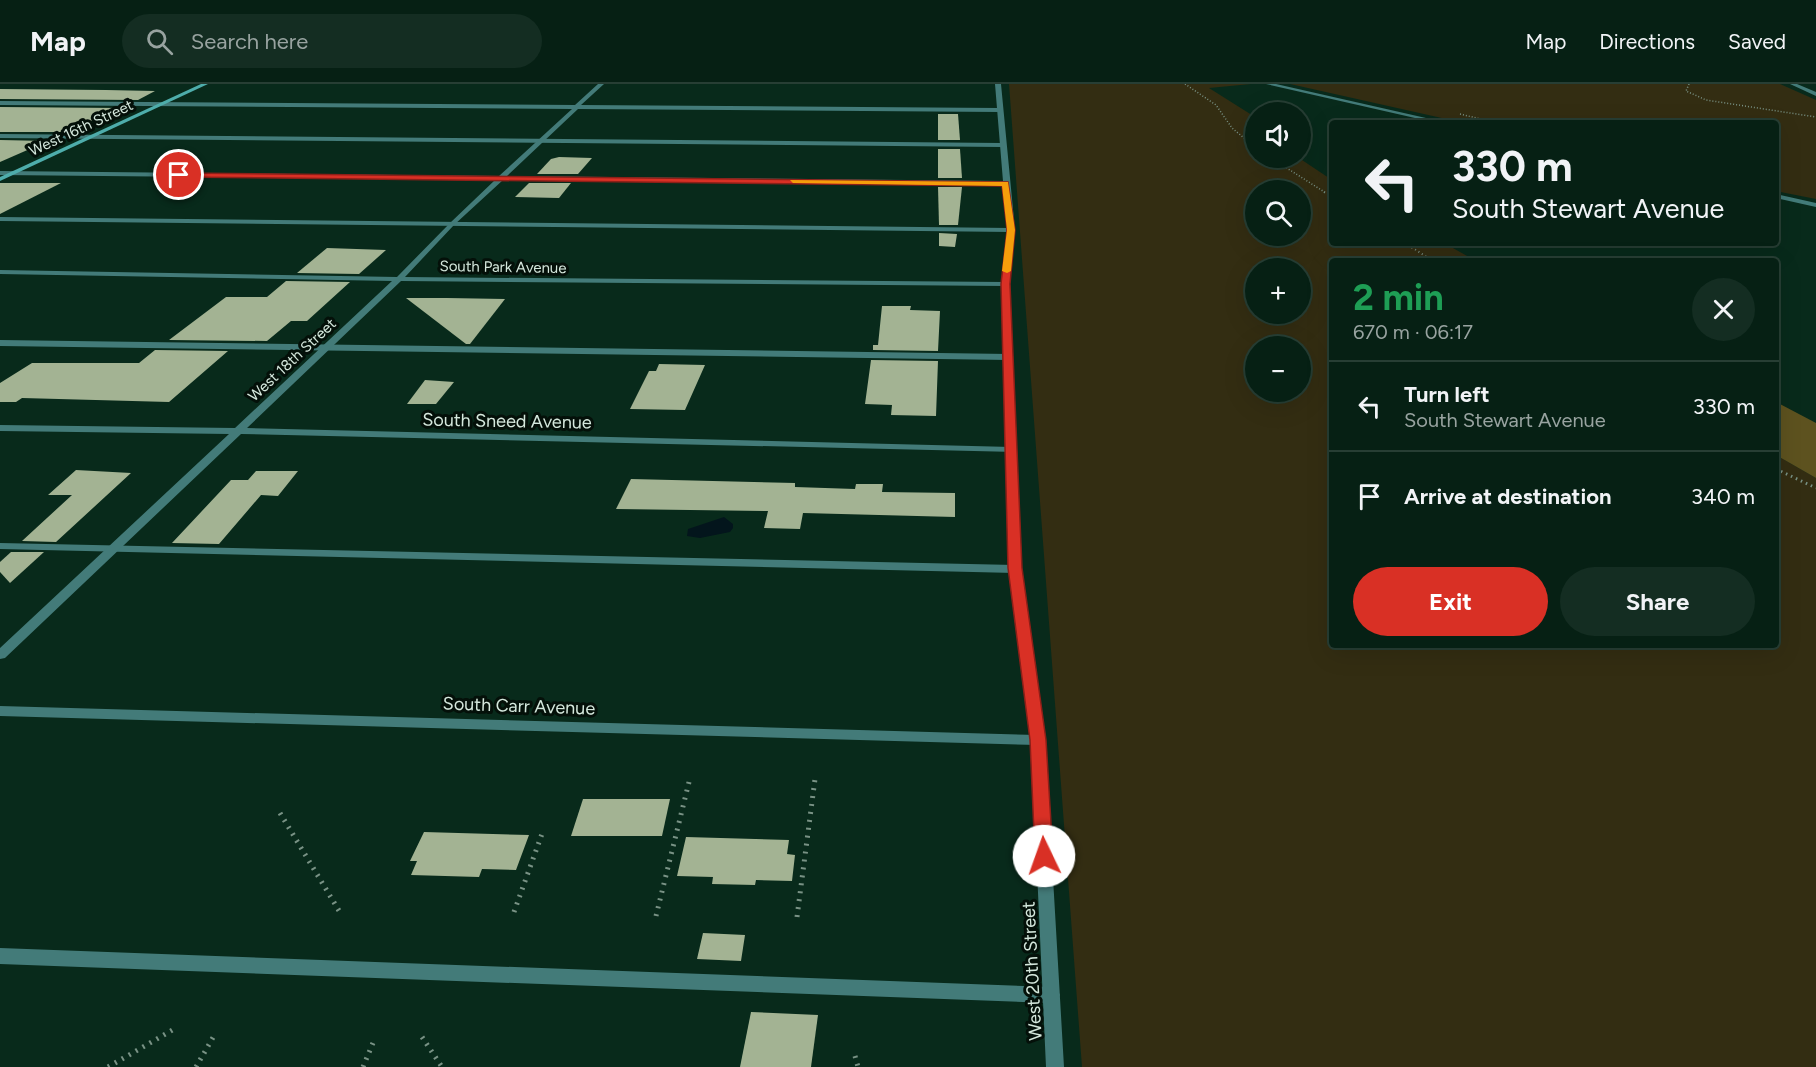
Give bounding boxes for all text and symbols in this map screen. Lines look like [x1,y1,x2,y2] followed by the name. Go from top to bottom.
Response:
[122,14,542,68] search box
[30,24,86,58] text: Map
[143,25,176,58] icon: search
[191,28,308,55] text: Search here
[1525,29,1566,54] text: Map
[1599,29,1695,54] text: Directions
[1728,29,1786,54] text: Saved
[26,96,136,160] street label: West 16th Street
[1245,102,1311,402] map controls
[1245,102,1311,168] button: sound
[1452,141,1573,192] text: 330 m
[1353,144,1431,222] icon: left
[153,149,204,200] pin
[162,158,195,191] icon: arrive
[1245,180,1311,246] button: search
[1452,192,1724,225] text: South Stewart Avenue
[439,257,567,277] street label: South Park Avenue
[1245,258,1311,324] button: +
[1353,276,1444,319] text: 2 min
[1692,278,1755,341] button: close
[244,314,340,405] street label: West 18th Street
[1353,320,1473,344] text: 670 m · 06:17
[1245,336,1311,402] button: −
[1404,381,1490,408] text: Turn left
[1353,390,1386,423] icon: left
[1693,393,1755,420] text: 330 m
[1404,408,1606,432] text: South Stewart Avenue
[422,409,592,433] street label: South Sneed Avenue
[1353,480,1386,513] icon: arrive
[1404,483,1612,510] text: Arrive at destination
[1691,483,1755,510] text: 340 m
[1353,567,1548,636] button: Exit
[1560,567,1755,636] button: Share
[442,692,596,720] street label: South Carr Avenue
[1012,824,1076,888] position arrow
[1017,901,1047,1041] street label: West 20th Street

